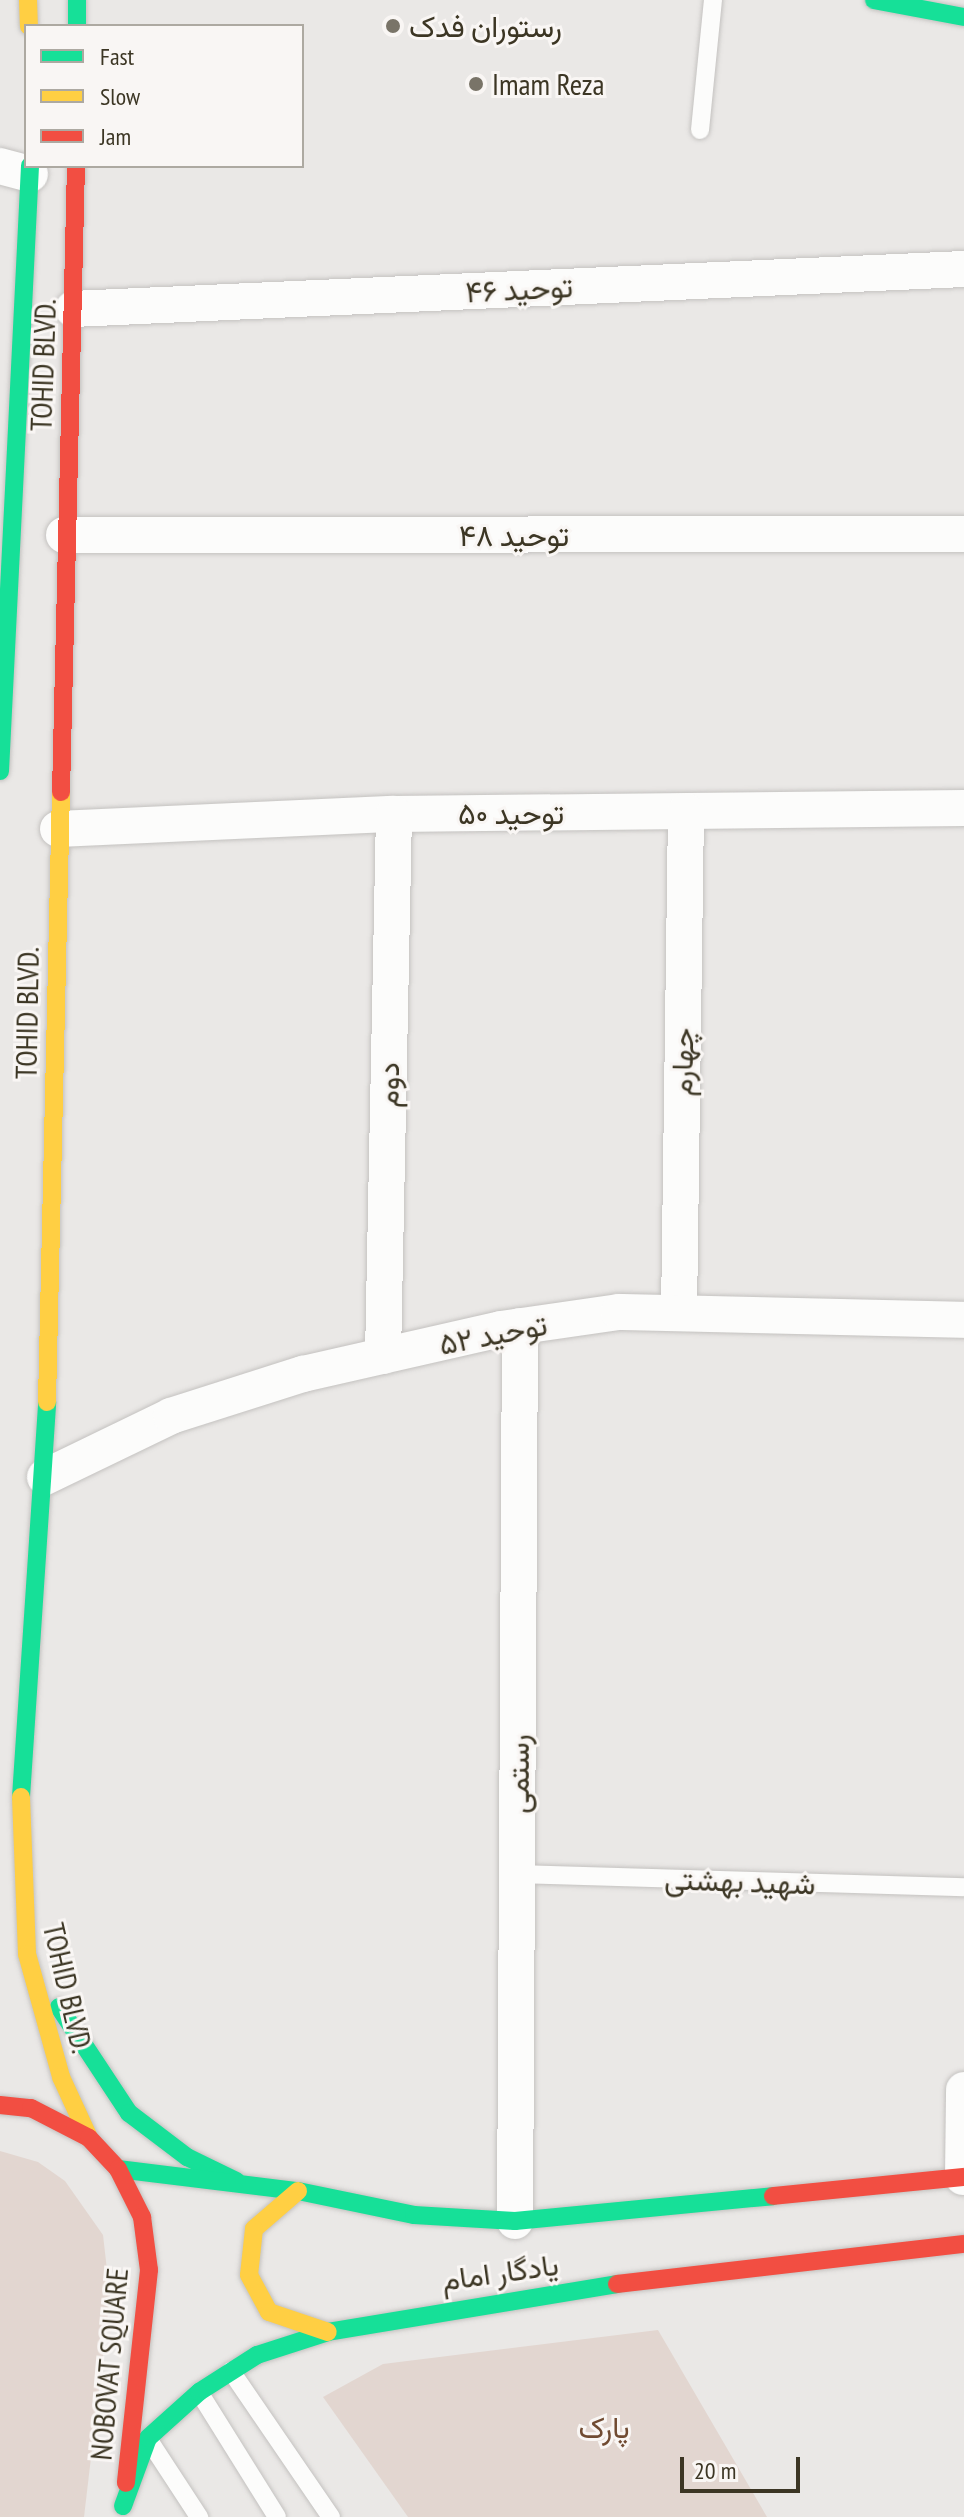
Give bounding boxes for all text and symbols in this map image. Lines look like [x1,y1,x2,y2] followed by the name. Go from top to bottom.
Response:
[409,8,562,44] place label: رستوران فدک
[384,17,402,35] marker: رستوران فدک
[24,24,304,168] legend
[100,41,134,72] text: Fast
[492,66,605,102] place label: Imam Reza
[467,75,485,93] marker: Imam Reza
[100,81,140,112] text: Slow
[100,121,131,152] text: Jam
[464,268,574,310] street label: توحید ۴۶
[23,298,63,432] street label: TOHID BLVD.
[459,517,569,553] street label: توحید ۴۸
[458,795,564,831] street label: توحید ۵۰
[8,947,46,1079] street label: TOHID BLVD.
[663,1027,701,1097] street label: چهارم
[370,1062,406,1108] street label: دوم
[436,1306,550,1362] street label: توحید ۵۲
[500,1734,536,1814] street label: رستمی
[664,1860,816,1902] street label: شهید بهشتی
[36,1920,100,2056] street label: TOHID BLVD.
[439,2246,561,2298] street label: یادگار امام
[83,2266,135,2462] street label: NOBOVAT SQUARE
[579,2409,629,2445] park label: پارک
[684,2441,804,2491] scale bar
[694,2455,736,2486] text: 20 m

